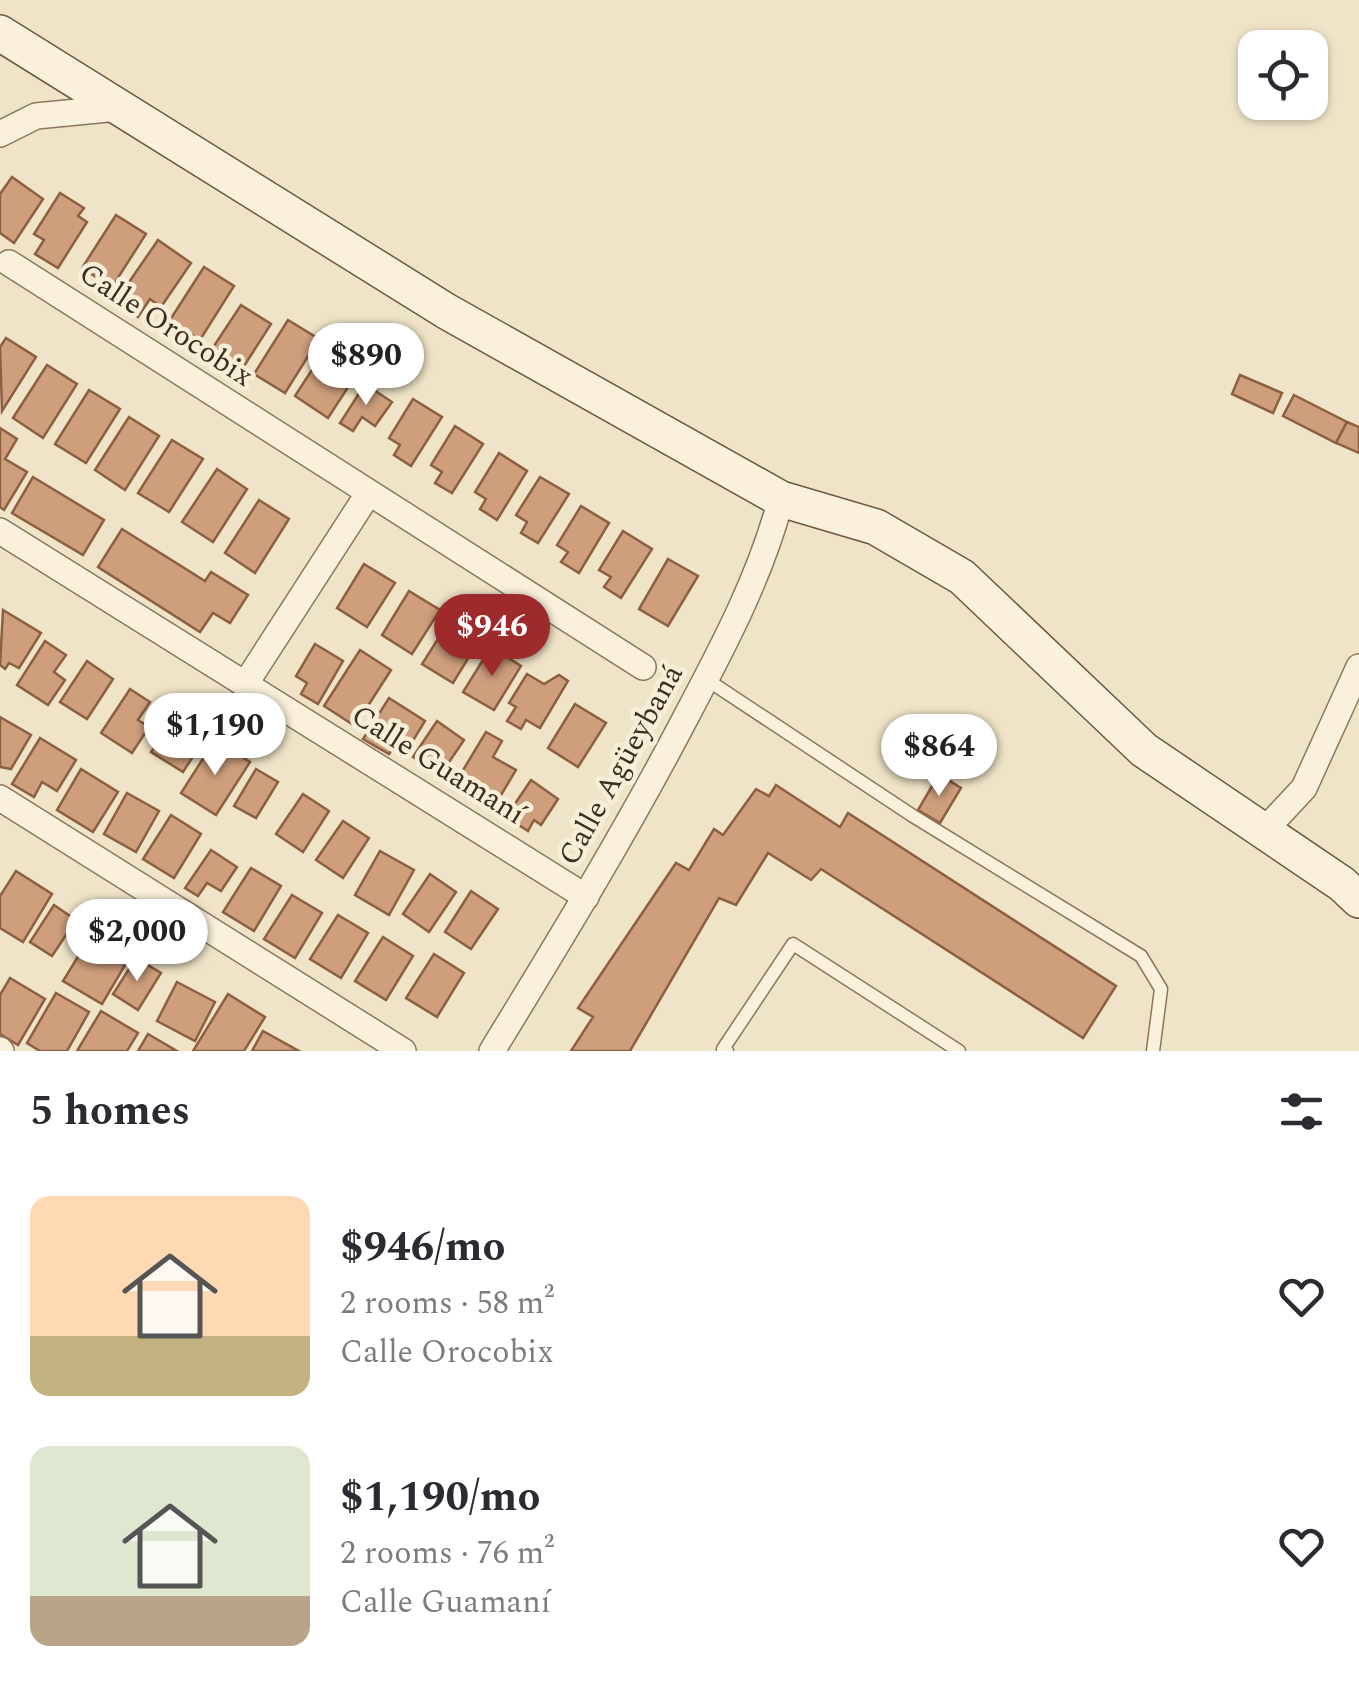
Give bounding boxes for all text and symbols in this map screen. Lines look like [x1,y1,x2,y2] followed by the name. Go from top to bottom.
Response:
[1238,30,1328,120] map controls
[1238,30,1328,120] button: locate
[70,251,262,399] street label: Calle Orocobix
[307,323,425,408] pin: $890
[330,331,402,380] text: $890
[433,594,551,679] pin: $946
[456,602,528,651] text: $946
[547,656,695,874] street label: Calle Agüeybaná
[134,693,296,778] pin: $1,190
[342,693,535,838] street label: Calle Guamaní
[166,701,264,750] text: $1,190
[880,714,998,799] pin: $864
[903,722,975,771] text: $864
[56,899,218,984] pin: $2,000
[88,907,186,956] text: $2,000
[30,1080,190,1143] text: 5 homes
[1274,1084,1329,1139] icon: filters
[340,1216,506,1279] text: $946/mo
[110,1236,230,1356] icon: home
[1274,1269,1329,1324] icon: heart
[340,1279,554,1328] text: 2 rooms · 58 m²
[340,1328,553,1377] text: Calle Orocobix
[340,1466,540,1529] text: $1,190/mo
[110,1486,230,1606] icon: home
[1274,1519,1329,1574] icon: heart
[340,1529,554,1578] text: 2 rooms · 76 m²
[340,1578,551,1627] text: Calle Guamaní

